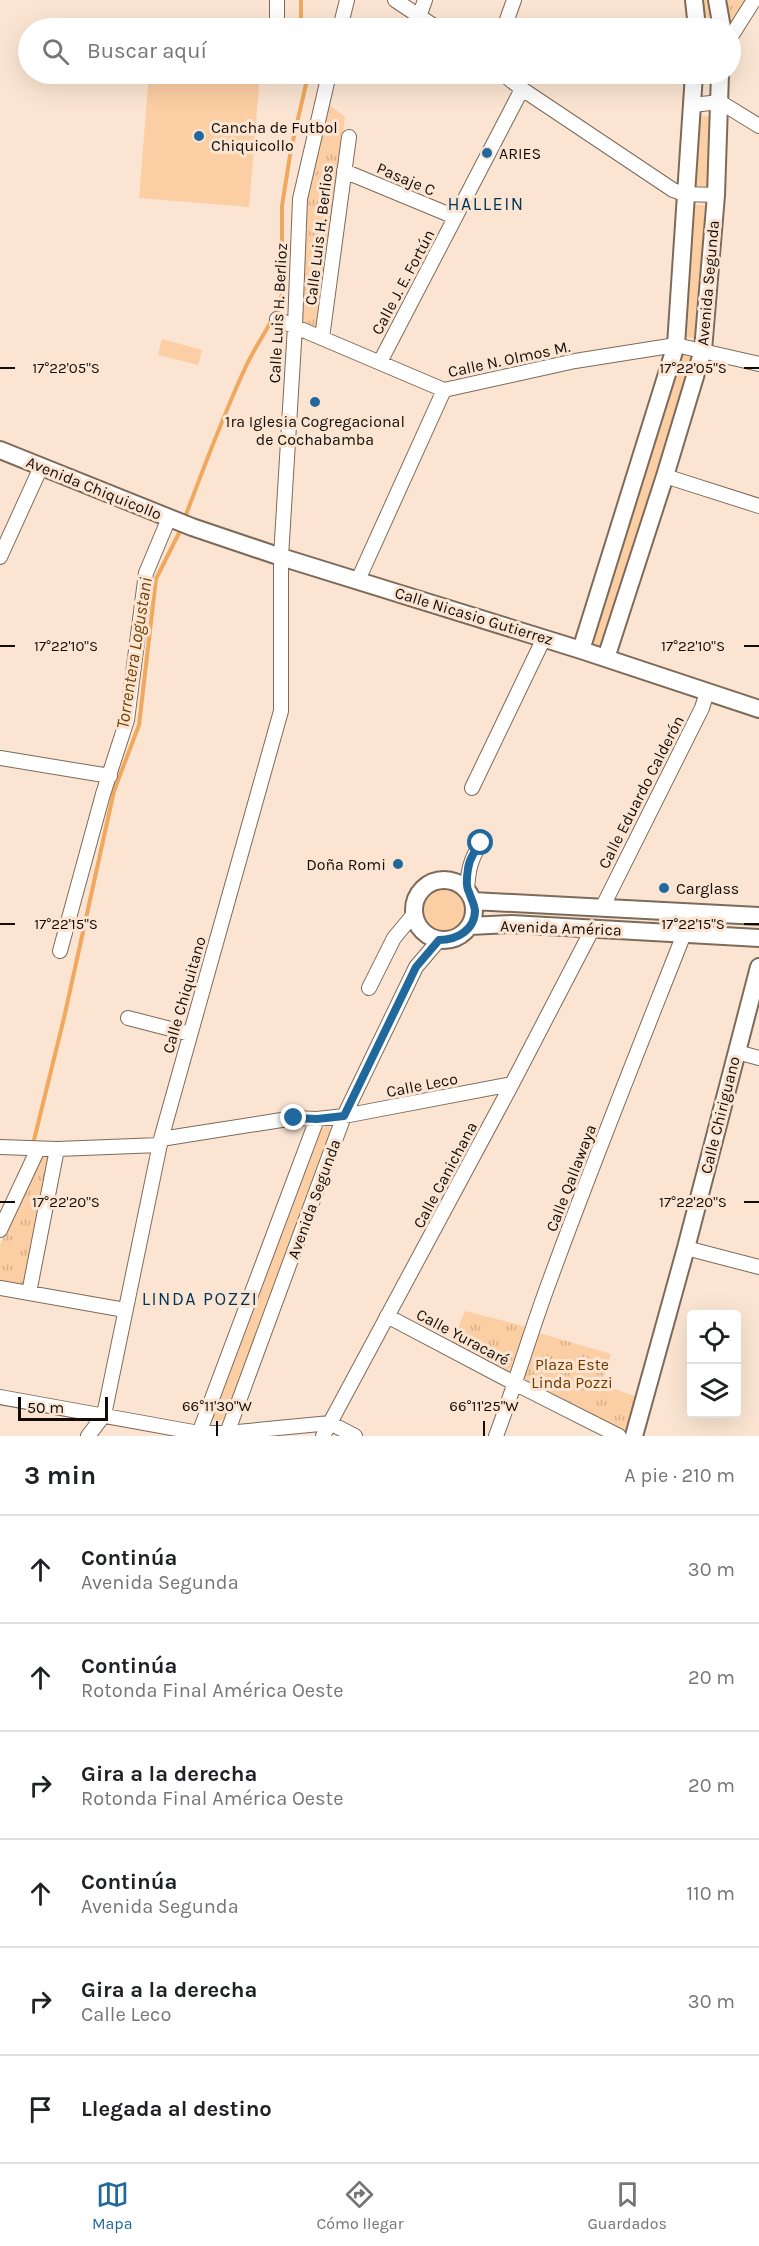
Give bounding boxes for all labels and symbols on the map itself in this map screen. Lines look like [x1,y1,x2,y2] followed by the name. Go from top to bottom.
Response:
[211,118,338,155] place label: Cancha de Futbol Chiquicollo
[192,129,206,143] marker: Cancha de Futbol Chiquicollo
[499,144,541,163] place label: ARIES
[480,146,494,160] marker: ARIES
[374,158,438,200] street label: Pasaje C
[301,164,337,306] street label: Calle Luis H. Berlios
[447,193,525,215] district label: HALLEIN
[693,219,723,347] street label: Avenida Segunda
[367,226,439,338] street label: Calle J. E. Fortún
[265,242,291,384] street label: Calle Luis H. Berlioz
[446,337,572,381] street label: Calle N. Olmos M.
[32,359,100,377] text: 17°22'05"S
[659,359,727,377] text: 17°22'05"S
[308,395,322,409] marker: 1ra Iglesia Cogregacional de Cochabamba
[225,412,405,449] place label: 1ra Iglesia Cogregacional de Cochabamba
[24,452,164,524] street label: Avenida Chiquicollo
[111,575,157,730] water label: Torrentera Logustani
[393,583,555,649] street label: Calle Nicasio Gutierrez
[34,637,98,655] text: 17°22'10"S
[661,637,725,655] text: 17°22'10"S
[594,712,688,872] street label: Calle Eduardo Calderón
[467,829,493,855] route start
[306,855,386,874] place label: Doña Romi
[391,857,405,871] marker: Doña Romi
[676,879,739,898] place label: Carglass
[657,881,671,895] marker: Carglass
[34,915,98,933] text: 17°22'15"S
[661,915,725,933] text: 17°22'15"S
[500,916,622,940] street label: Avenida América
[158,934,210,1056] street label: Calle Chiquitano
[696,1054,744,1176] street label: Calle Chiriguano
[385,1069,459,1101] street label: Calle Leco
[280,1104,306,1130] route end
[409,1119,481,1231] street label: Calle Canichana
[542,1122,600,1234] street label: Calle Qallawaya
[283,1136,345,1262] street label: Avenida Segunda
[32,1193,100,1211] text: 17°22'20"S
[659,1193,727,1211] text: 17°22'20"S
[142,1288,258,1310] district label: LINDA POZZI
[413,1305,513,1369] street label: Calle Yuracaré
[531,1355,613,1392] park label: Plaza Este Linda Pozzi
[18,1394,108,1422] scale bar
[182,1397,253,1415] text: 66°11'30"W
[449,1397,519,1415] text: 66°11'25"W

